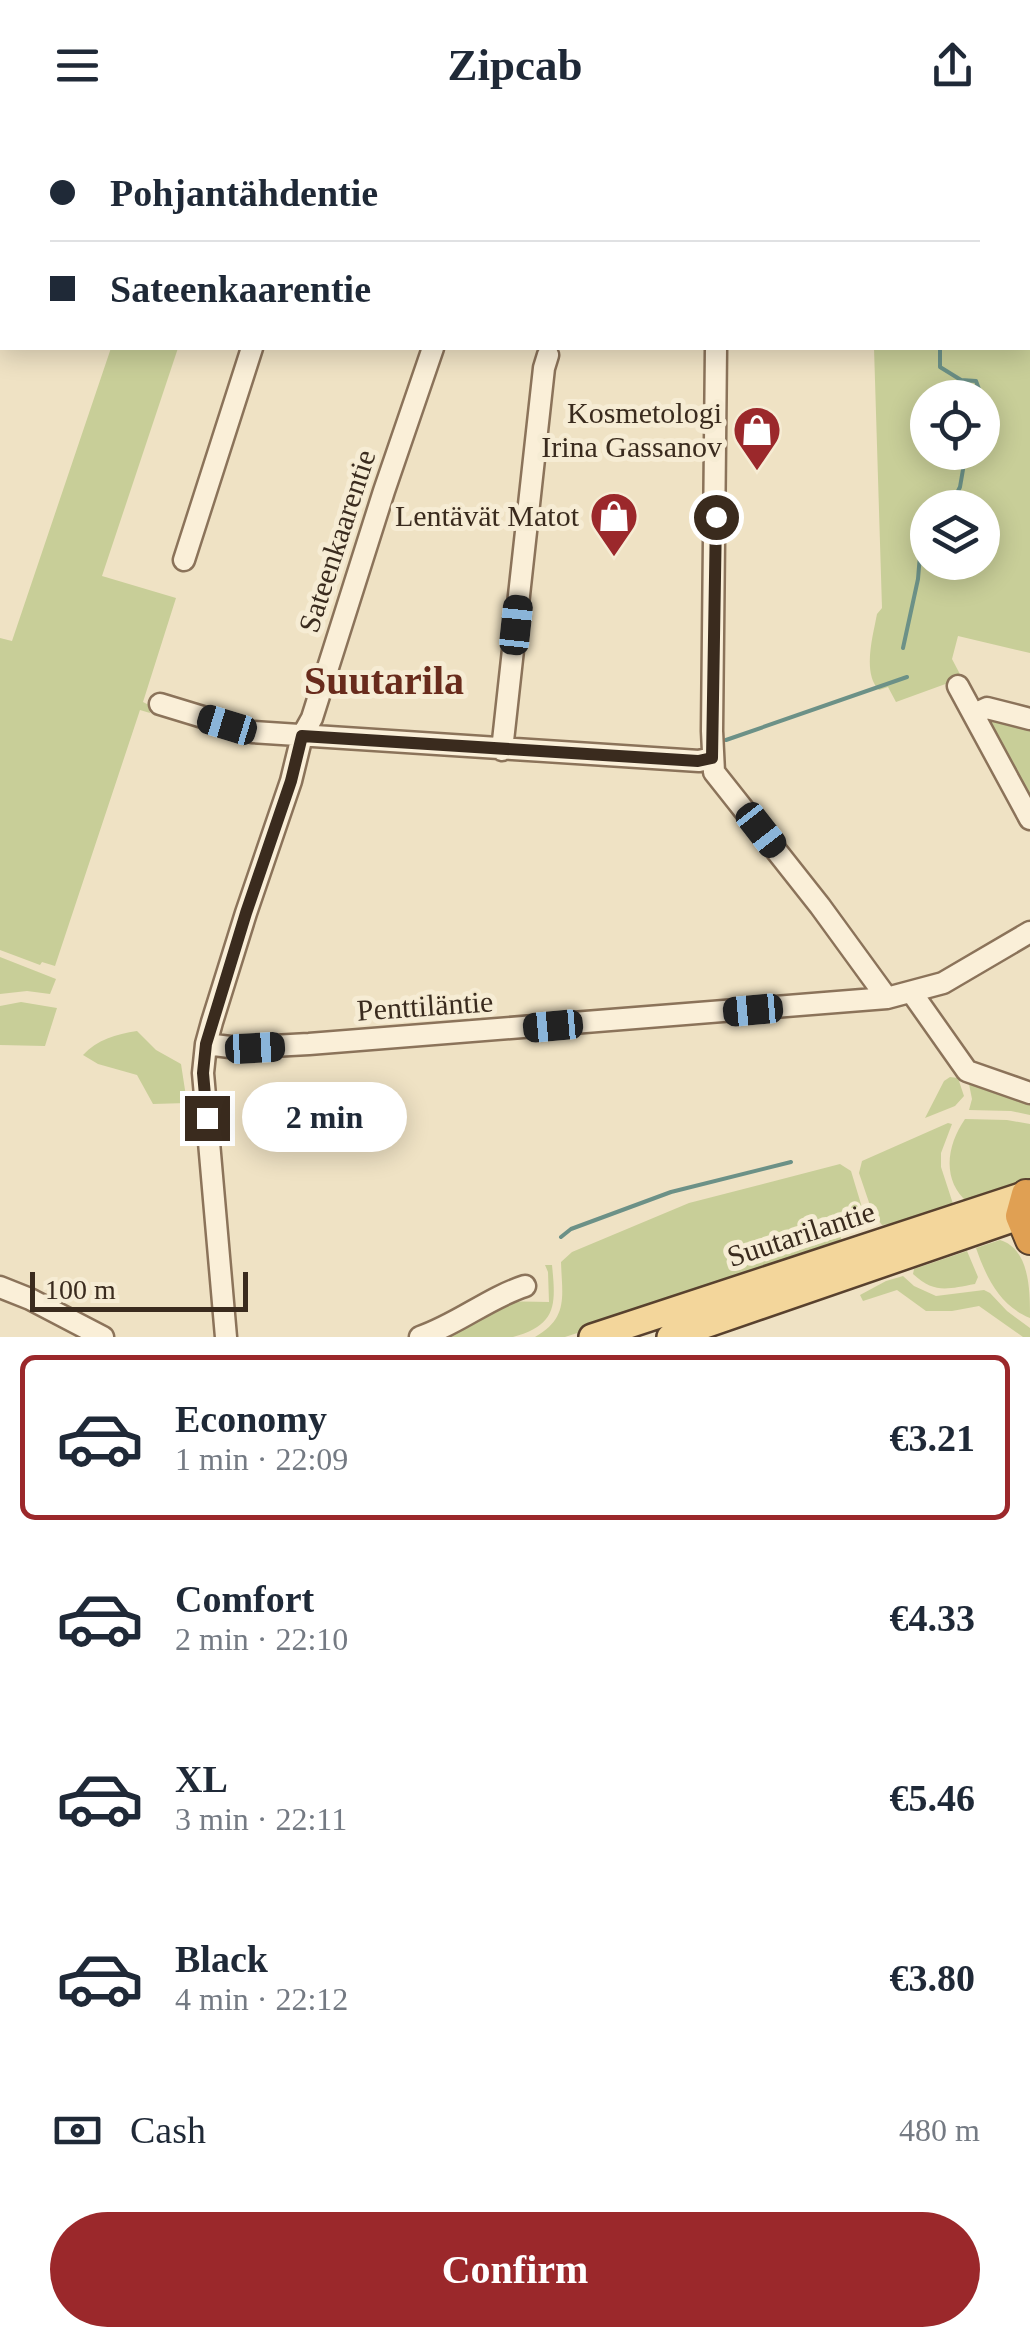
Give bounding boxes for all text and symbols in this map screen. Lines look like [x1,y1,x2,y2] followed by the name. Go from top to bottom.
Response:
[50,38,105,93] icon: menu
[925,38,980,93] icon: share
[447,40,583,90] text: Zipcab
[110,172,378,214] text: Pohjantähdentie
[110,268,371,310] text: Sateenkaarentie
[910,380,1000,580] map controls
[910,380,1000,470] button: locate
[541,396,722,463] place label: Kosmetologi Irina Gassanov
[731,404,783,472] shop icon: Kosmetologi Irina Gassanov
[291,445,382,636] street label: Sateenkaarentie
[588,490,640,558] shop icon: Lentävät Matot
[910,490,1000,580] button: layers
[694,495,739,540] route start
[395,499,580,532] place label: Lentävät Matot
[498,594,534,656] car
[304,658,464,703] district label: Suutarila
[194,702,260,748] car
[731,797,791,863] car
[356,984,494,1027] street label: Penttiläntie
[722,992,784,1028] car
[522,1008,584,1044] car
[224,1031,286,1065] car
[242,1083,407,1153] callout: 2 min
[185,1096,230,1141] route end
[286,1099,363,1135] text: 2 min
[723,1194,879,1273] street label: Suutarilantie
[30,1267,248,1312] scale bar
[45,1274,116,1305] text: 100 m
[55,1393,145,1483] icon: car
[175,1398,327,1440] text: Economy
[890,1417,975,1459] text: €3.21
[175,1441,348,1477] text: 1 min · 22:09
[55,1573,145,1663] icon: car
[175,1578,314,1620] text: Comfort
[890,1597,975,1639] text: €4.33
[175,1621,348,1657] text: 2 min · 22:10
[55,1753,145,1843] icon: car
[175,1758,228,1800] text: XL
[890,1777,975,1819] text: €5.46
[175,1801,347,1837] text: 3 min · 22:11
[55,1933,145,2023] icon: car
[175,1938,268,1980] text: Black
[890,1957,975,1999] text: €3.80
[175,1981,348,2017] text: 4 min · 22:12
[50,2103,105,2158] icon: cash
[130,2109,206,2151] text: Cash
[899,2112,980,2148] text: 480 m
[50,2212,980,2327] button: Confirm

